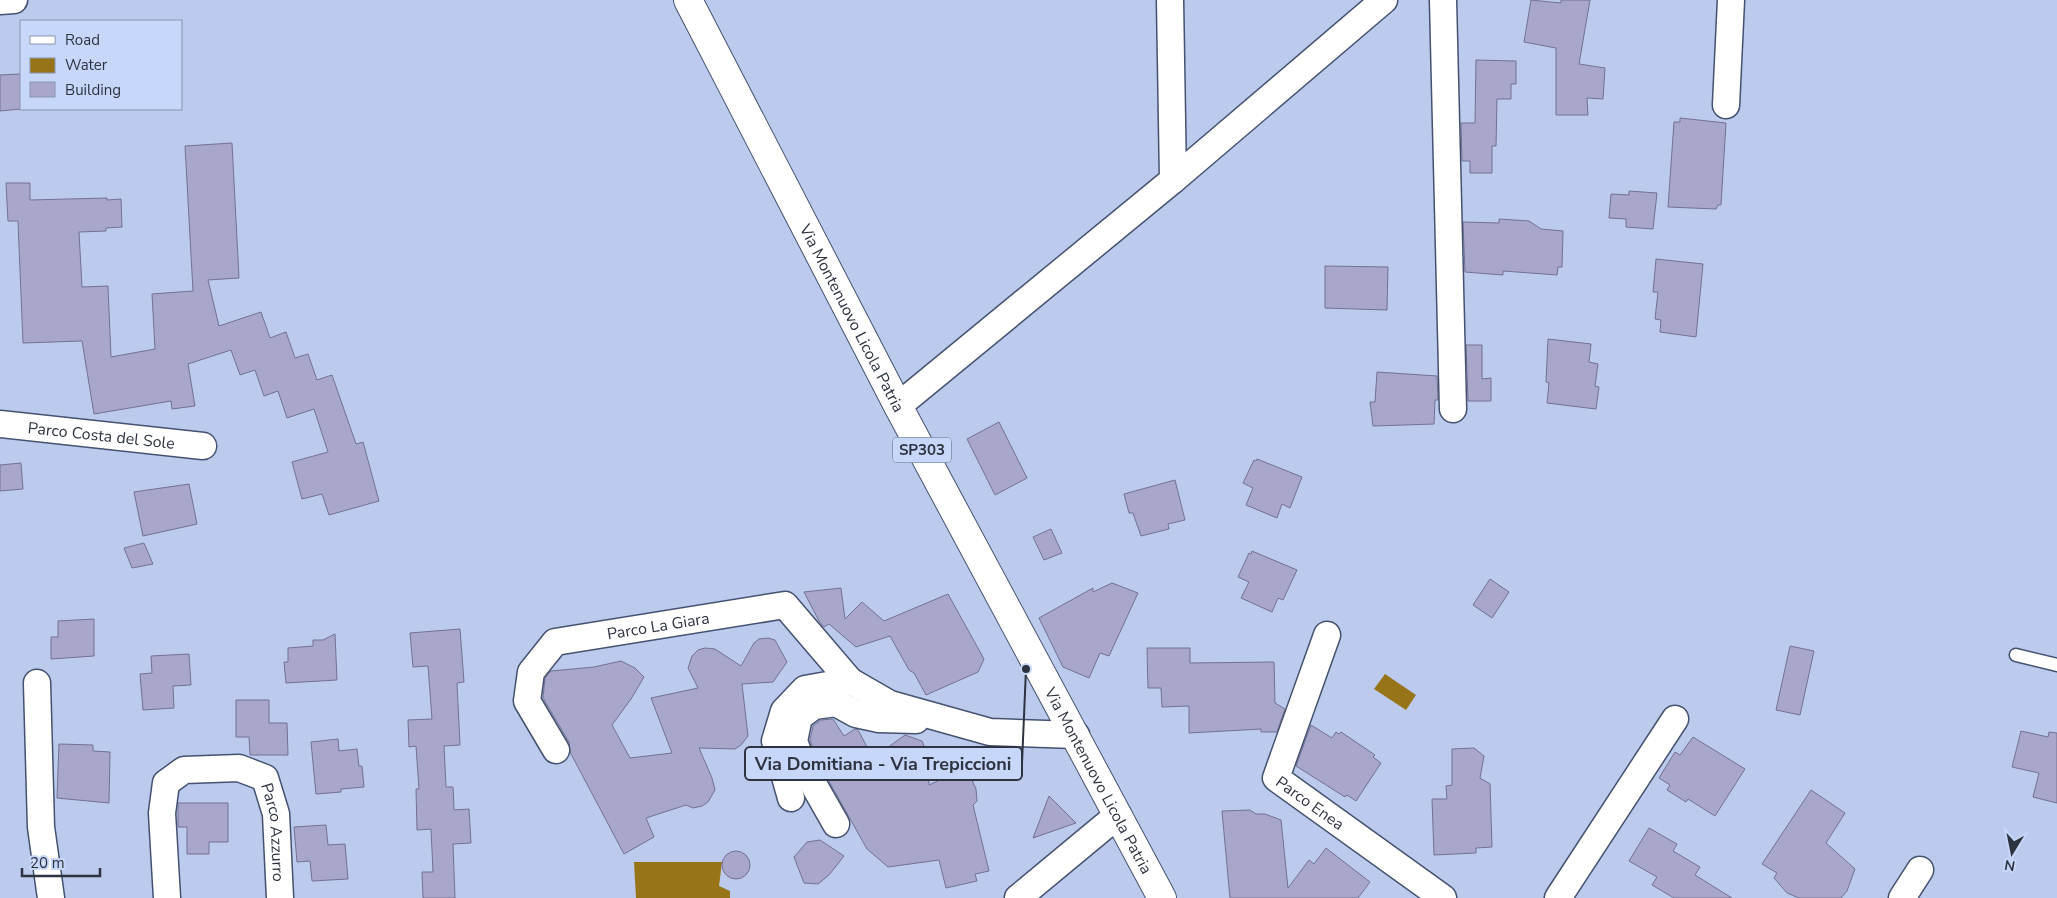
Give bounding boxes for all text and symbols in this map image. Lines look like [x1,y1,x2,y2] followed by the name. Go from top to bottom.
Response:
[20,20,182,110] legend
[65,30,100,50] text: Road
[65,55,108,75] text: Water
[65,80,121,100] text: Building
[793,220,909,416] street label: Via Montenuovo Licola Patria
[27,417,176,455] street label: Parco Costa del Sole
[893,438,951,462] road number: SP303
[605,607,711,645] street label: Parco La Giara
[1038,683,1157,878] street label: Via Montenuovo Licola Patria
[745,747,1022,780] callout: Via Domitiana - Via Trepiccioni
[754,752,1011,776] text: Via Domitiana - Via Trepiccioni
[1271,771,1348,836] street label: Parco Enea
[255,780,289,882] street label: Parco Azzurro
[1987,828,2037,878] north arrow
[22,846,100,878] scale bar
[30,853,65,873] text: 20 m
[2003,855,2017,876] text: N

